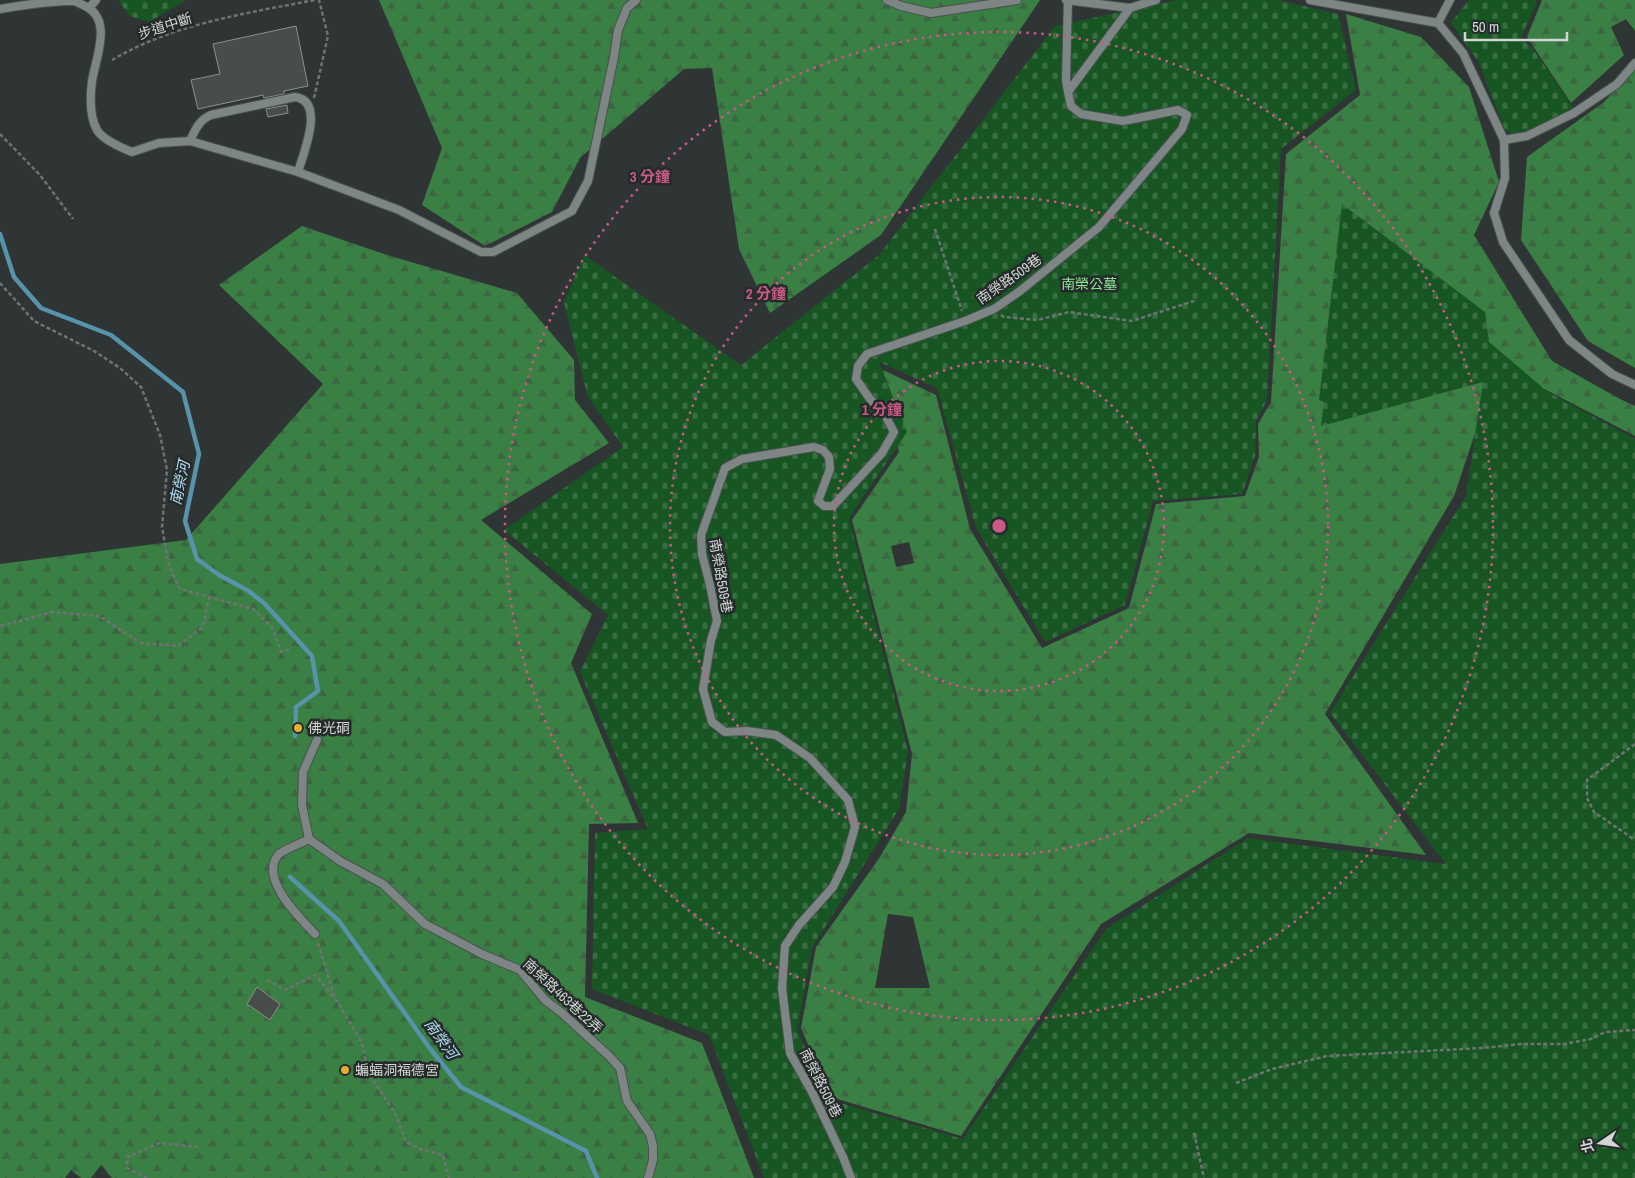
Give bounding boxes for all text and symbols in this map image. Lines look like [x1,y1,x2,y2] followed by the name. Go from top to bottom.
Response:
[136,9,194,43] street label: 步道中斷
[1465,10,1568,42] scale bar
[1472,16,1499,37] text: 50 m
[630,166,670,187] text: 3 分鐘
[973,250,1045,308] street label: 南榮路509巷
[1061,275,1117,293] park label: 南榮公墓
[746,283,786,304] text: 2 分鐘
[862,399,902,420] text: 1 分鐘
[165,456,195,507] water label: 南榮河
[990,517,1008,535] centre of rings
[706,537,736,615] street label: 南榮路509巷
[308,719,350,737] place label: 佛光硐
[292,722,304,734] marker: 佛光硐
[520,955,606,1037] street label: 南榮路463巷22弄
[420,1014,465,1066] water label: 南榮河
[796,1045,846,1121] street label: 南榮路509巷
[355,1061,439,1079] place label: 蝙蝠洞福德宮
[339,1064,351,1076] marker: 蝙蝠洞福德宮
[1575,1118,1625,1168] north arrow
[1577,1137,1598,1155] text: 北

